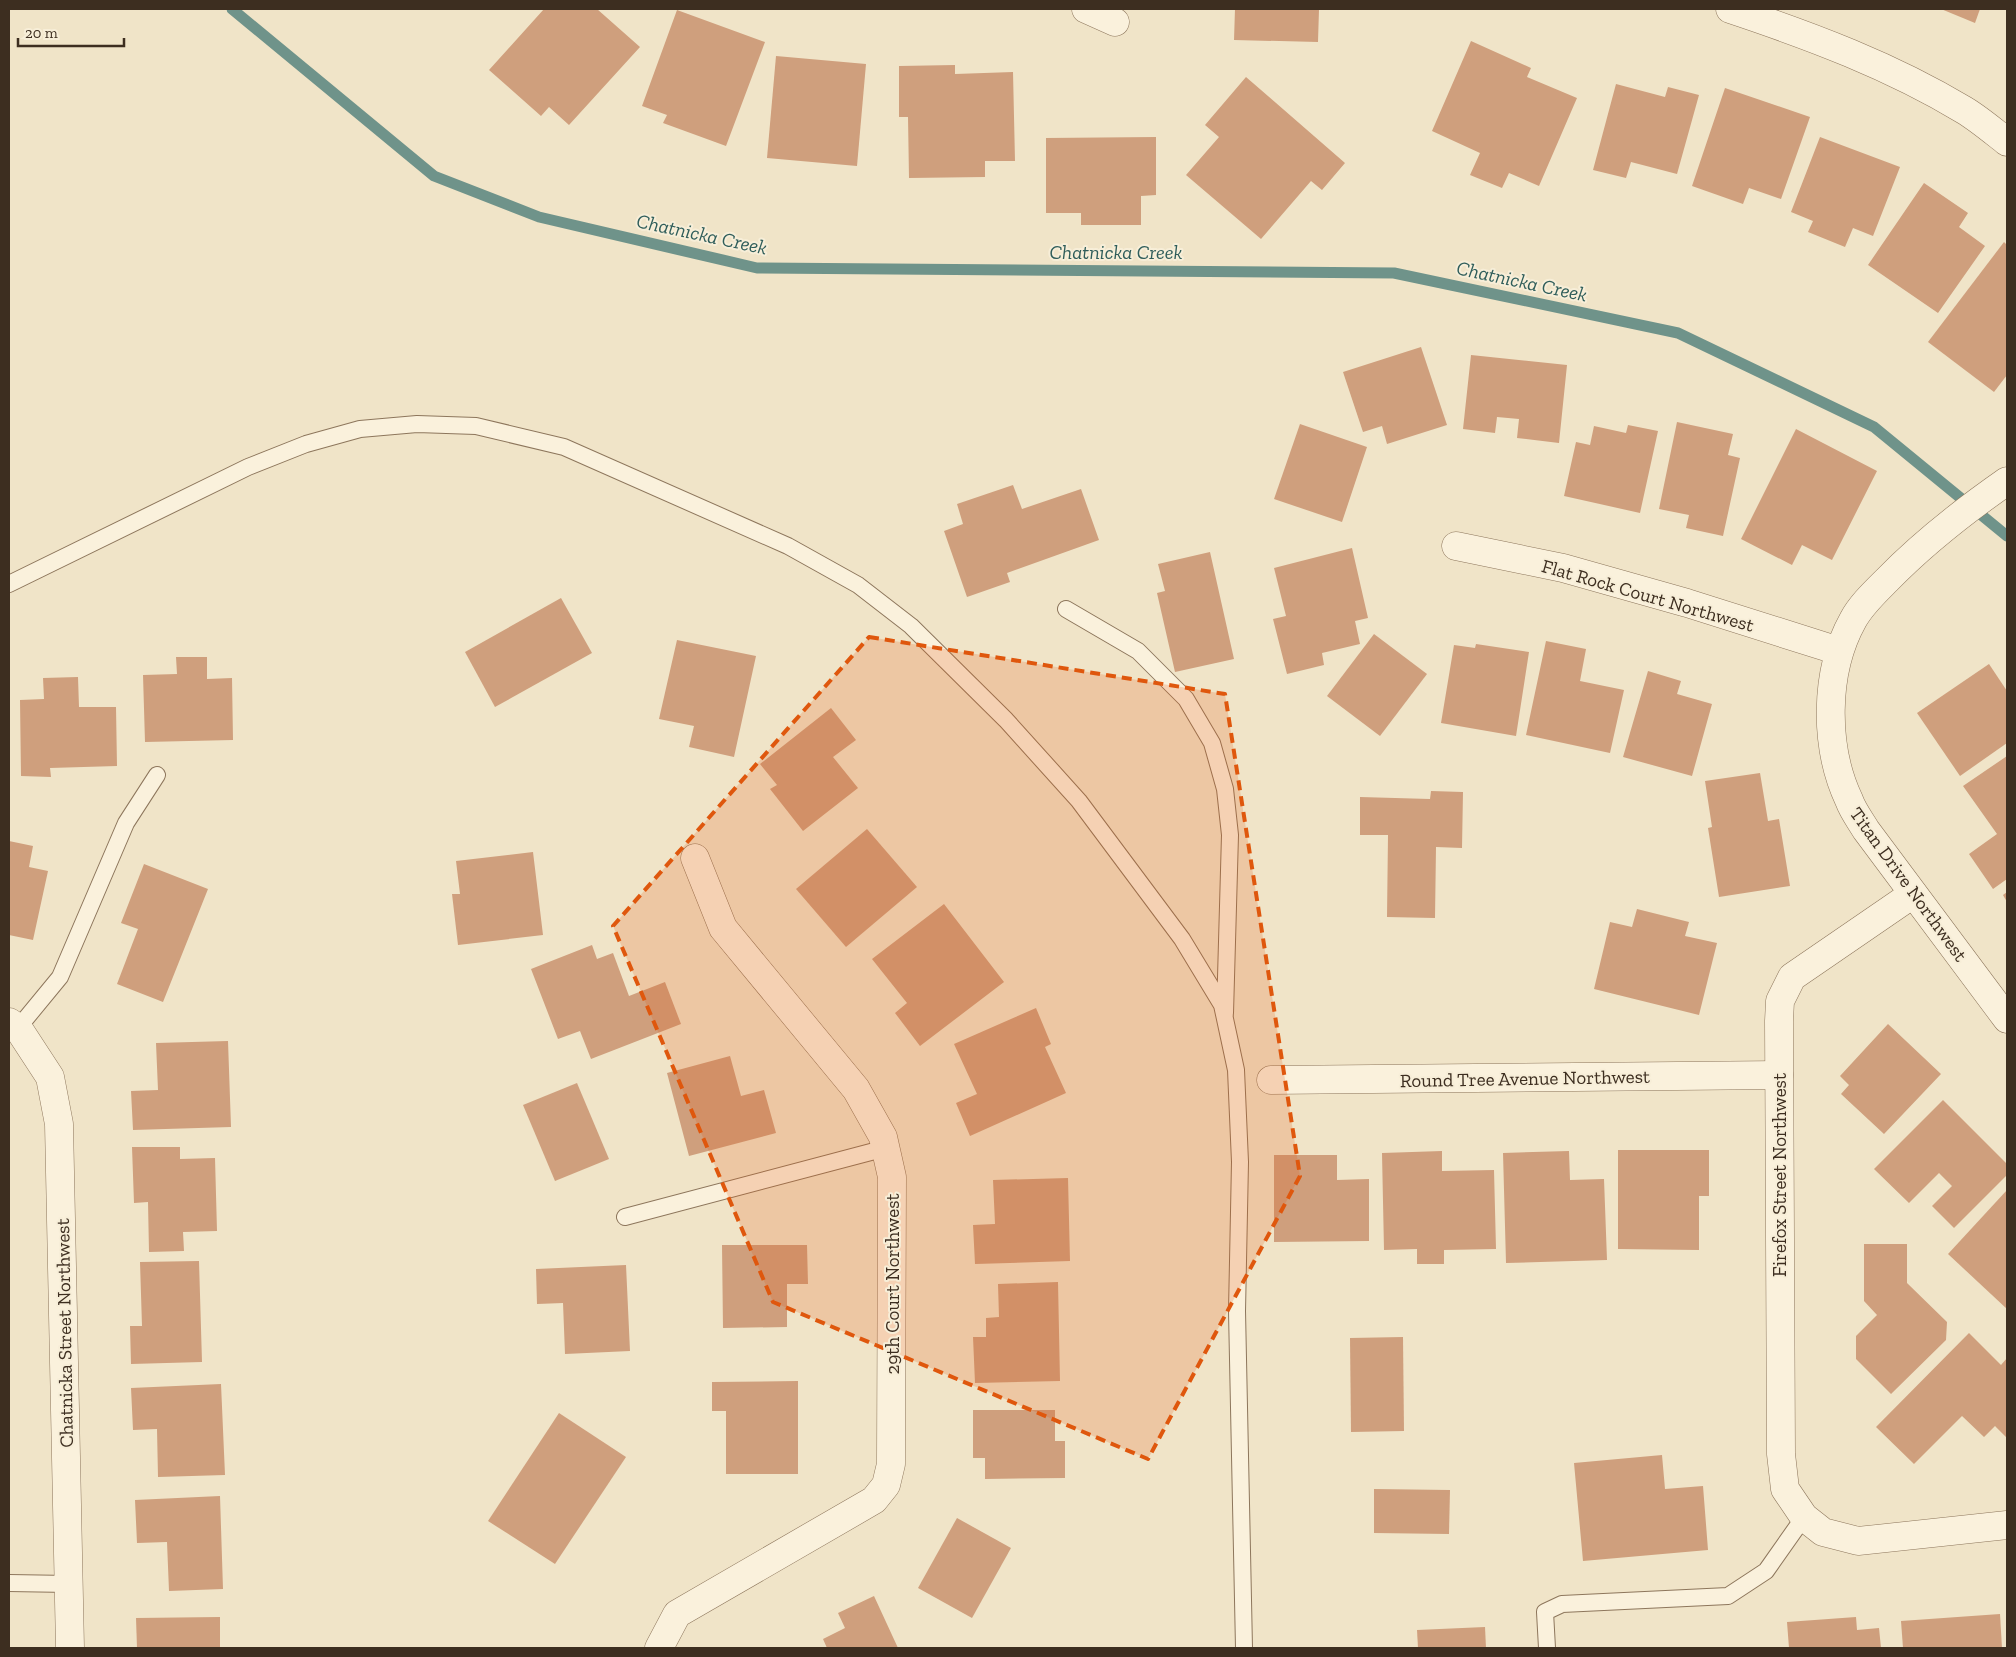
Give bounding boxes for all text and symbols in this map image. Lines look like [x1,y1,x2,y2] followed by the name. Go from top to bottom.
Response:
[18,15,124,47] scale bar
[25,24,58,42] text: 20 m
[634,208,770,260] water label: Chatnicka Creek
[1050,240,1183,264] water label: Chatnicka Creek
[1454,255,1590,307] water label: Chatnicka Creek
[1539,554,1757,637] street label: Flat Rock Court Northwest
[1845,803,1972,966] street label: Titan Drive Northwest
[1400,1065,1650,1092] street label: Round Tree Avenue Northwest
[1768,1073,1791,1277] street label: Firefox Street Northwest
[881,1193,904,1375] street label: 29th Court Northwest
[51,1218,78,1448] street label: Chatnicka Street Northwest

